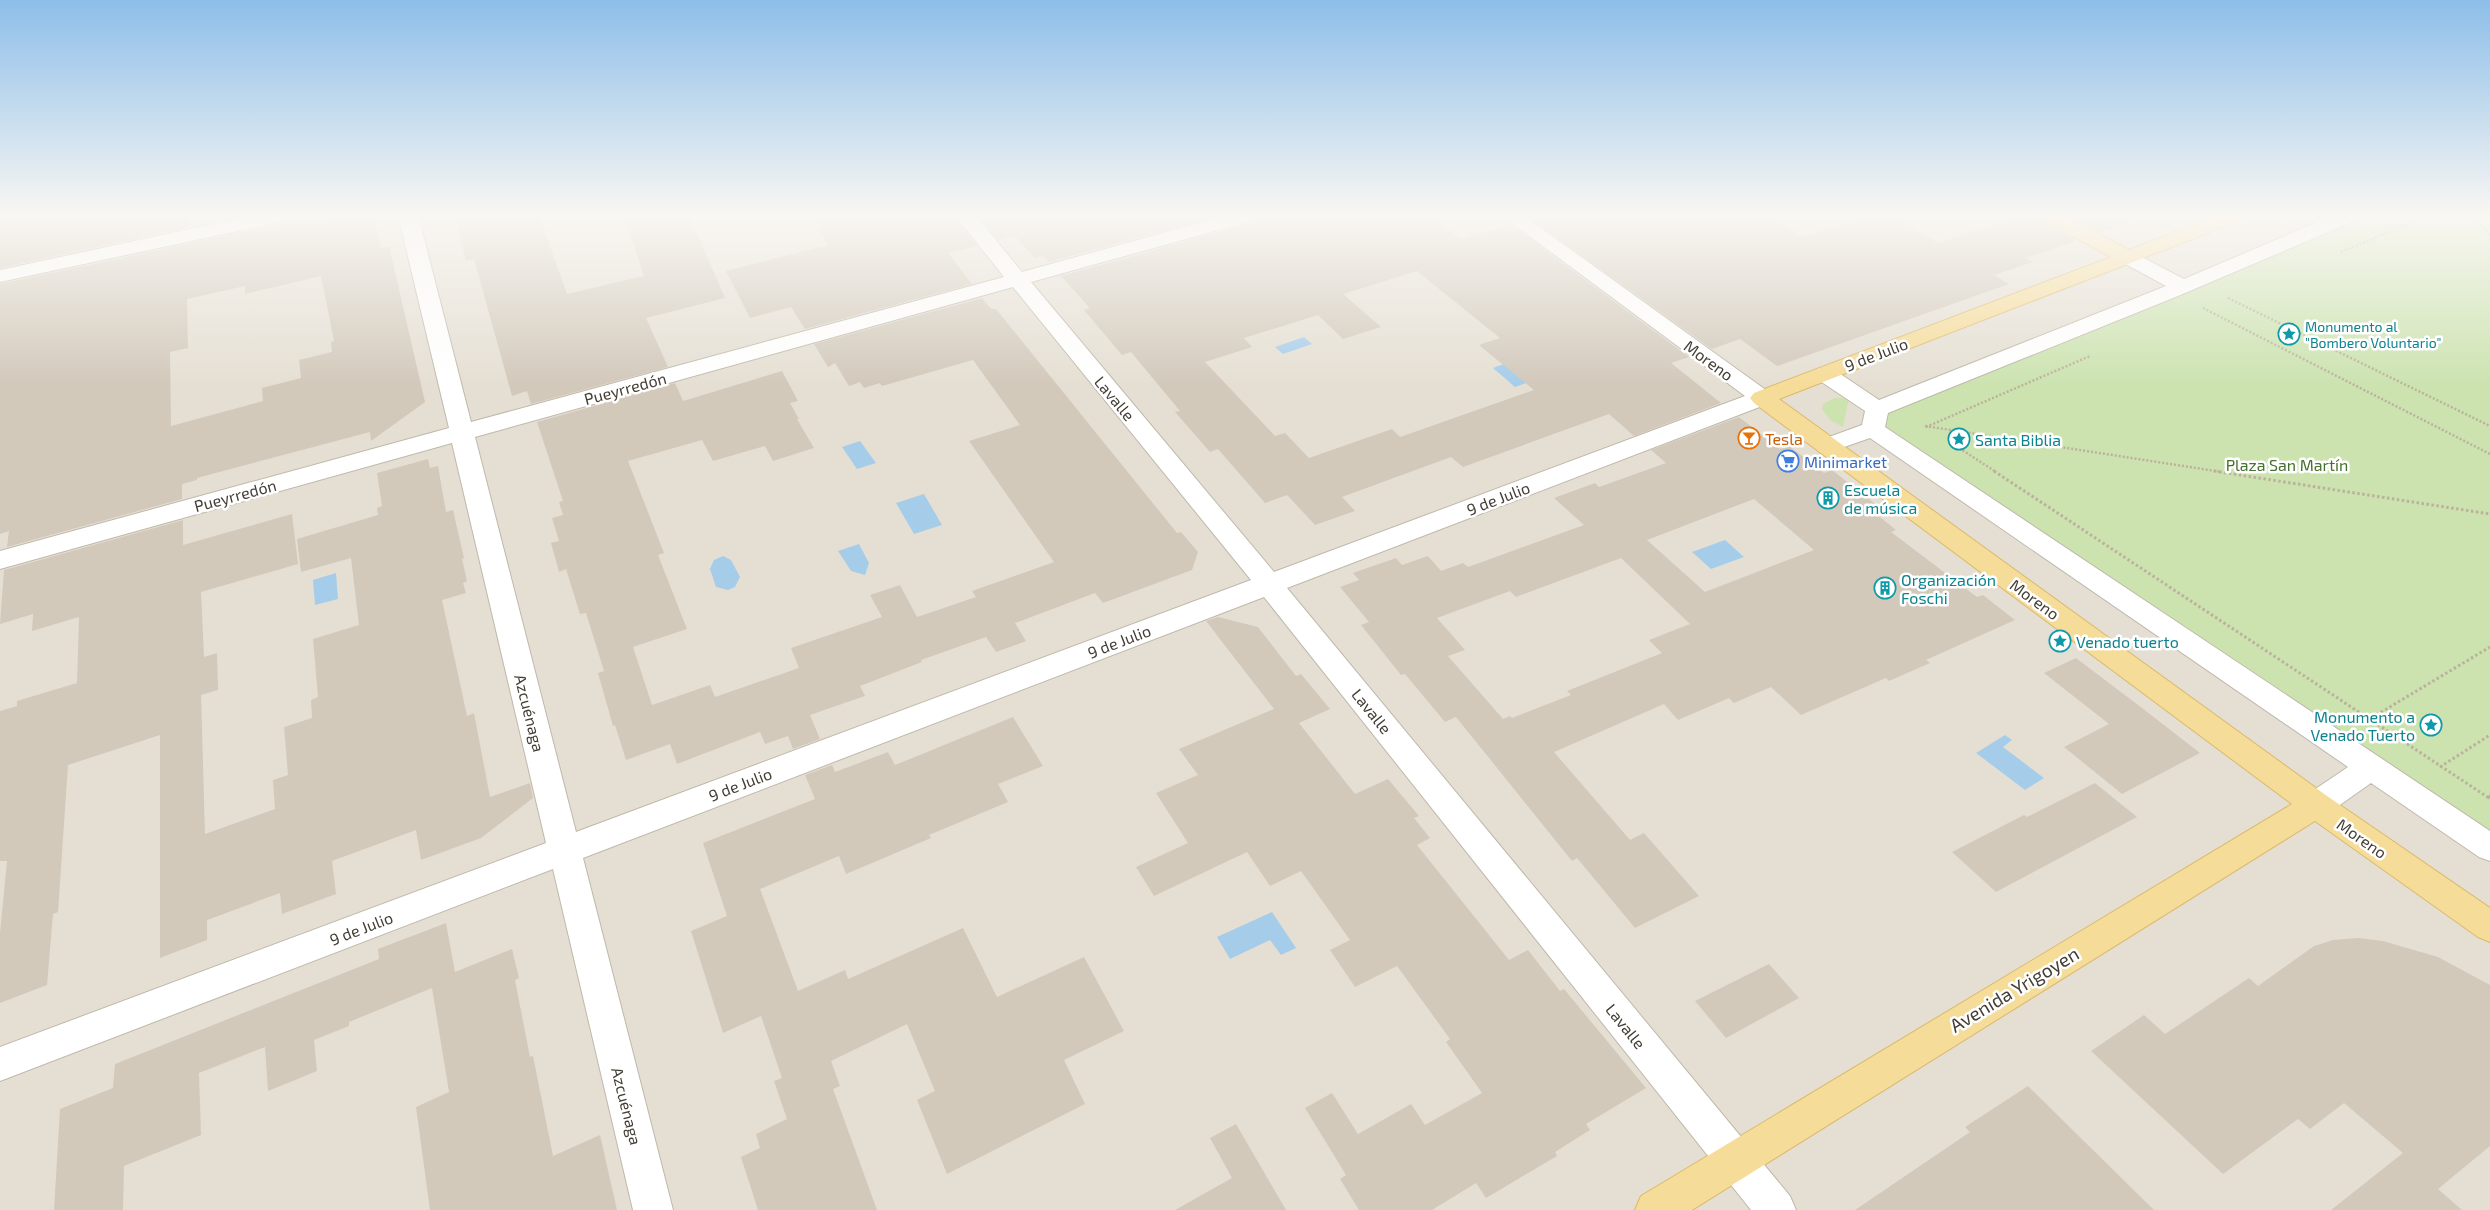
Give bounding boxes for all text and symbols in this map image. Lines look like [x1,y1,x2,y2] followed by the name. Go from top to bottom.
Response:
[2305,318,2441,351] place label: Monumento al "Bombero Voluntario"
[2277,322,2301,346] place icon: Monumento al "Bombero Voluntario"
[1842,333,1910,375] street label: 9 de Julio
[1681,336,1737,384] street label: Moreno
[582,368,668,408] street label: Pueyrredón
[1091,372,1139,424] street label: Lavalle
[1737,426,1761,450] bar icon: Tesla
[1947,427,1971,451] place icon: Santa Biblia
[1765,429,1803,448] place label: Tesla
[1975,430,2061,449] place label: Santa Biblia
[1776,449,1800,473] supermarket icon: Minimarket
[1804,452,1887,471] place label: Minimarket
[2226,455,2348,474] park label: Plaza San Martín
[192,475,278,515] street label: Pueyrredón
[1464,477,1532,519] street label: 9 de Julio
[1844,480,1917,517] place label: Escuela de música
[1816,486,1840,510] building icon: Escuela de música
[1901,570,1996,607] place label: Organización Foschi
[2007,575,2063,623] street label: Moreno
[1873,576,1897,600] building icon: Organización Foschi
[1085,620,1153,662] street label: 9 de Julio
[2048,629,2072,653] place icon: Venado tuerto
[2076,632,2179,651] place label: Venado tuerto
[511,672,549,754] street label: Azcuénaga
[1348,685,1396,737] street label: Lavalle
[2311,707,2415,744] place label: Monumento a Venado Tuerto
[2419,713,2443,737] place icon: Monumento a Venado Tuerto
[706,763,774,805] street label: 9 de Julio
[2333,814,2391,862] street label: Moreno
[327,907,395,949] street label: 9 de Julio
[1945,941,2083,1037] street label: Avenida Yrigoyen
[1602,1000,1650,1052] street label: Lavalle
[608,1065,646,1147] street label: Azcuénaga

